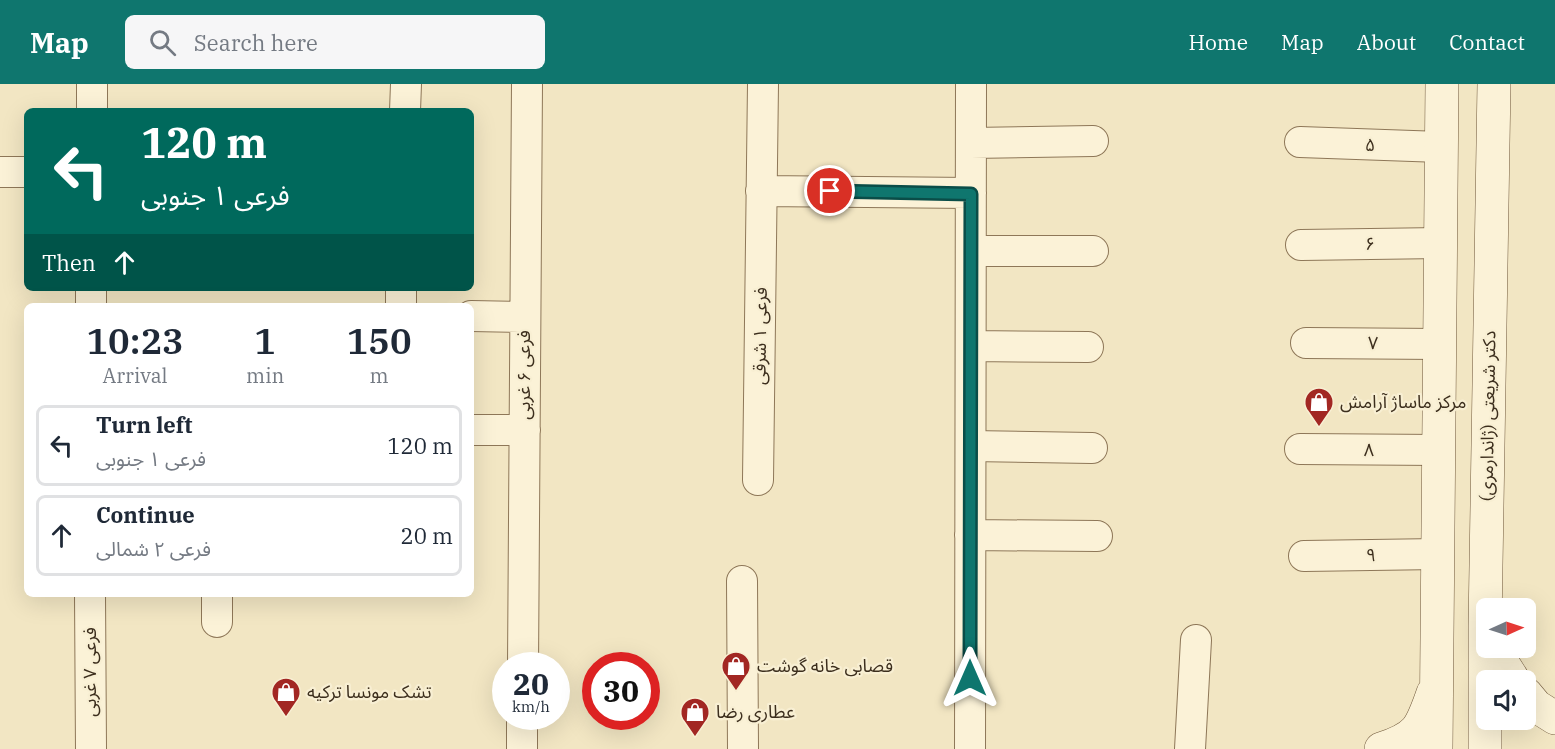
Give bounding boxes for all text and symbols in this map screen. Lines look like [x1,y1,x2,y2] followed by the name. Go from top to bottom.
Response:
[125,15,545,69] search box
[30,24,89,61] text: Map
[146,26,179,59] icon: search
[194,28,318,57] text: Search here
[1188,28,1248,56] text: Home
[1281,28,1324,56] text: Map
[1357,28,1416,56] text: About
[1449,28,1525,56] text: Contact
[141,115,267,170] text: 120 m
[42,132,120,210] icon: left
[1364,133,1376,156] street label: ۵
[804,165,855,216] pin
[813,174,846,207] icon: arrive
[141,177,290,212] text: فرعی ۱ جنوبی
[1365,232,1375,255] street label: ۶
[108,246,141,279] icon: ahead
[42,248,96,277] text: Then
[747,287,772,385] street label: فرعی ۱ شرقی
[86,317,184,364] text: 10:23
[254,317,276,364] text: 1
[347,317,412,364] text: 150
[512,330,535,420] street label: فرعی ۶ غربی
[1475,330,1500,502] street label: دکتر شریعتی (ژاندارمری)
[1368,331,1378,354] street label: ۷
[102,362,168,389] text: Arrival
[246,362,284,389] text: min
[370,362,389,389] text: m
[1303,386,1335,428] shop icon: مرکز ماساژ آرامش
[1340,390,1466,413] place label: مرکز ماساژ آرامش
[96,410,192,439] text: Turn left
[45,429,78,462] icon: left
[387,431,453,460] text: 120 m
[1364,438,1374,461] street label: ۸
[96,445,206,472] text: فرعی ۱ جنوبی
[96,500,195,529] text: Continue
[45,519,78,552] icon: ahead
[401,521,453,550] text: 20 m
[96,535,211,562] text: فرعی ۲ شمالی
[1366,543,1376,566] street label: ۹
[1476,598,1536,658] north arrow
[1476,598,1536,730] map controls
[78,627,101,717] street label: فرعی ۷ غربی
[938,646,1002,710] position arrow
[720,650,752,692] shop icon: قصابی خانه گوشت
[582,652,660,730] speed limit sign: 30
[757,654,893,677] place label: قصابی خانه گوشت
[513,664,549,703] text: 20
[1476,670,1536,730] button: sound
[270,676,302,718] shop icon: تشک مونسا ترکیه
[307,680,432,703] place label: تشک مونسا ترکیه
[679,696,711,738] shop icon: عطاری رضا
[512,697,550,716] text: km/h
[716,700,795,723] place label: عطاری رضا

